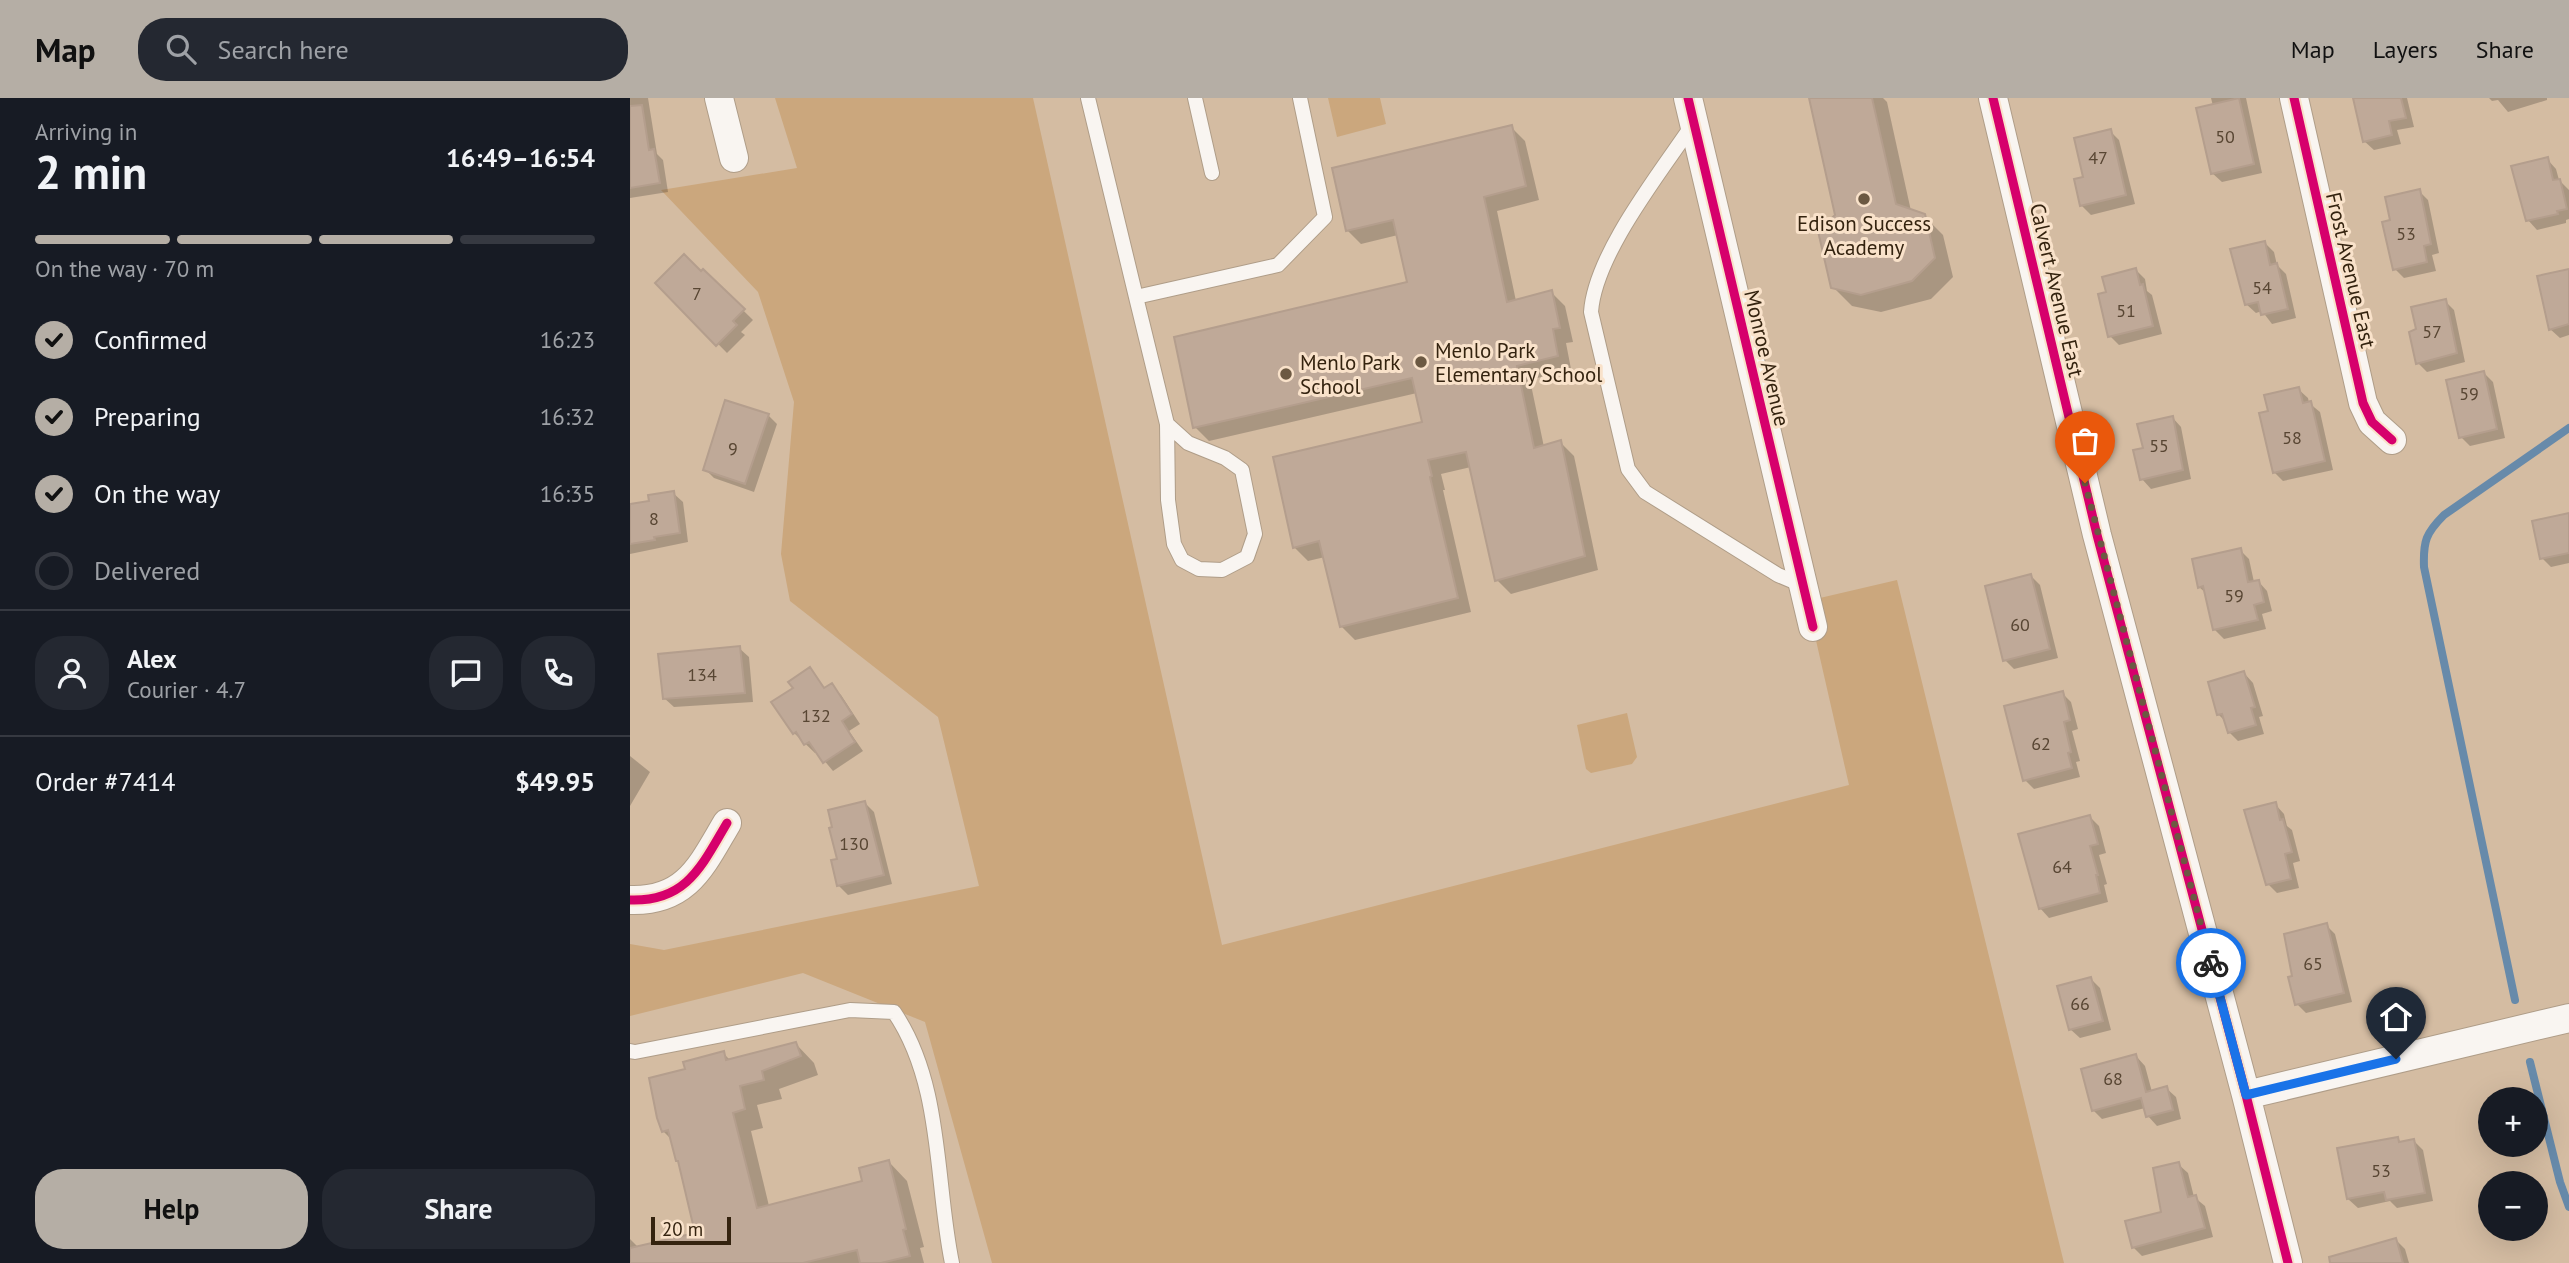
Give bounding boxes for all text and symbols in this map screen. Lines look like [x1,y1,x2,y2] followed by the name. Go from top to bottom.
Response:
[138,18,628,81] search box
[35,28,96,71] text: Map
[162,30,200,68] icon: search
[218,33,349,66] text: Search here
[2291,34,2335,65] text: Map
[2373,34,2438,65] text: Layers
[2476,34,2534,65] text: Share
[35,117,137,146] text: Arriving in
[2215,125,2235,148] house number: 50
[446,141,595,174] text: 16:49–16:54
[35,142,147,202] text: 2 min
[2088,146,2108,169] house number: 47
[2320,190,2382,350] street label: Frost Avenue East
[1856,191,1872,207] marker: Edison Success Academy
[2024,201,2090,379] street label: Calvert Avenue East
[1797,210,1931,261] place label: Edison Success Academy
[2396,222,2416,245] house number: 53
[35,254,214,283] text: On the way · 70 m
[2252,276,2272,299] house number: 54
[692,282,702,305] house number: 7
[1738,287,1796,429] street label: Monroe Avenue
[2116,299,2136,322] house number: 51
[2422,320,2442,343] house number: 57
[35,321,73,359] icon: check
[94,323,207,356] text: Confirmed
[540,325,595,354] text: 16:23
[1435,337,1602,388] place label: Menlo Park Elementary School
[1300,349,1400,400] place label: Menlo Park School
[1413,354,1429,370] marker: Menlo Park Elementary School
[1278,366,1294,382] marker: Menlo Park School
[2459,382,2479,405] house number: 59
[35,398,73,436] icon: check
[94,400,201,433] text: Preparing
[540,402,595,431] text: 16:32
[2055,411,2115,483] pin
[2066,422,2104,460] icon: bag
[2282,426,2302,449] house number: 58
[2149,434,2169,457] house number: 55
[728,437,738,460] house number: 9
[35,475,73,513] icon: check
[94,477,220,510] text: On the way
[540,479,595,508] text: 16:35
[649,507,659,530] house number: 8
[94,554,200,587] text: Delivered
[2224,584,2244,607] house number: 59
[2010,613,2030,636] house number: 60
[35,636,109,710] button: person
[429,636,503,710] button: chat
[521,636,595,710] button: phone
[127,642,177,675] text: Alex
[687,663,717,686] house number: 134
[127,675,246,704] text: Courier · 4.7
[801,704,831,727] house number: 132
[2031,732,2051,755] house number: 62
[35,765,175,798] text: Order #7414
[515,765,595,798] text: $49.95
[839,832,869,855] house number: 130
[2052,855,2072,878] house number: 64
[2176,928,2246,998] courier
[2192,944,2230,982] icon: bike
[2303,952,2323,975] house number: 65
[2366,987,2426,1059] pin
[2070,992,2090,1015] house number: 66
[2377,998,2415,1036] icon: home
[2103,1067,2123,1090] house number: 68
[2478,1087,2548,1241] map controls
[2478,1087,2548,1157] button: +
[2371,1159,2391,1182] house number: 53
[35,1169,308,1249] button: Help
[322,1169,595,1249] button: Share
[2478,1171,2548,1241] button: −
[651,1214,732,1246] scale bar
[662,1217,703,1241] text: 20 m

